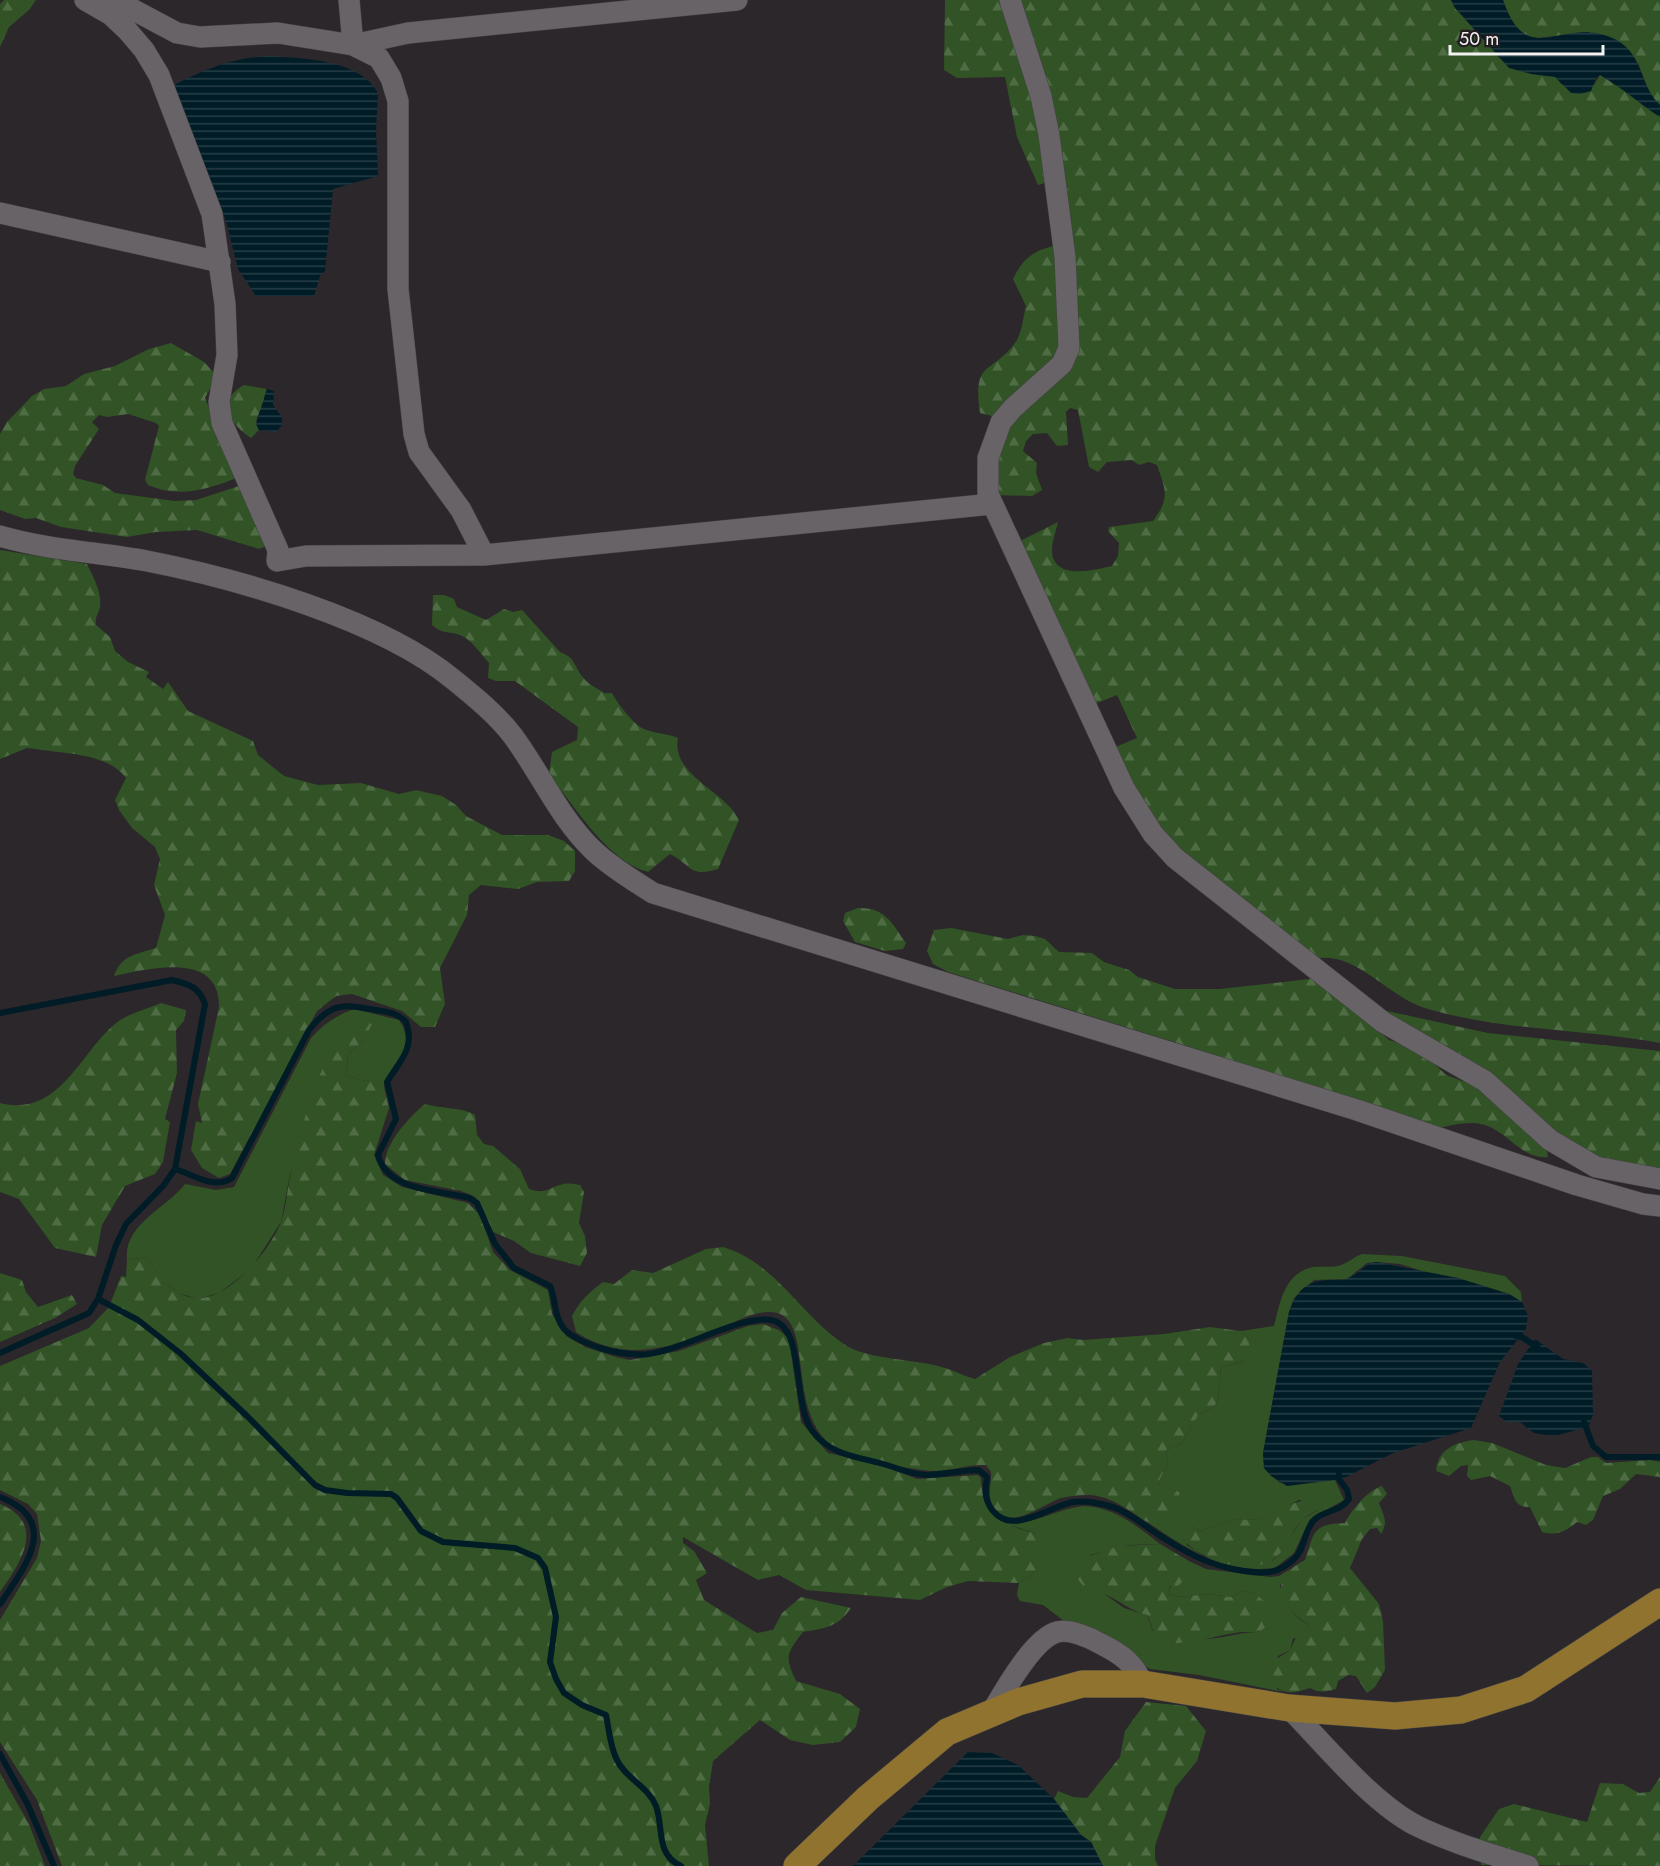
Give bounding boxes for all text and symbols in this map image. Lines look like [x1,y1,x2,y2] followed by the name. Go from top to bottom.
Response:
[1450,18,1603,56] scale bar
[1459,26,1499,52] text: 50 m

